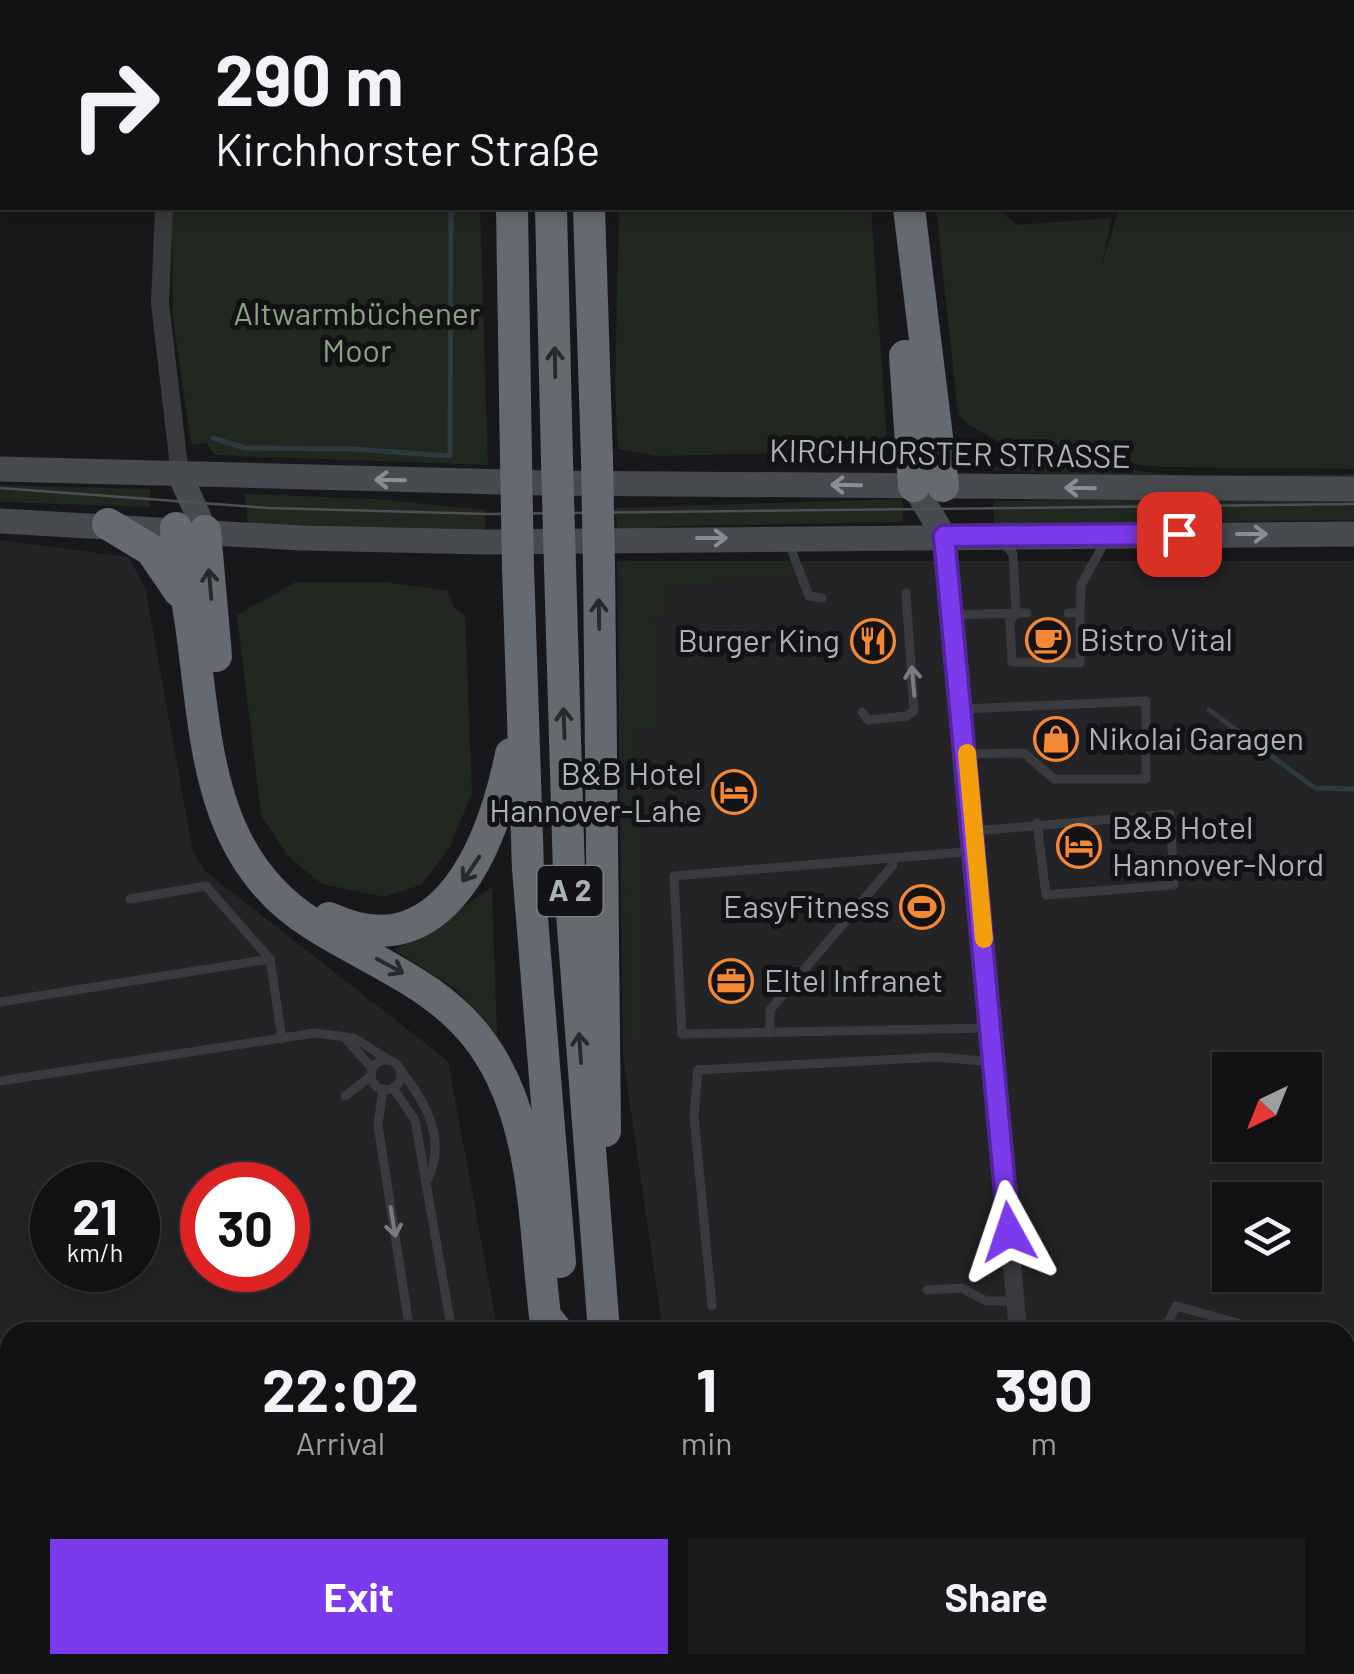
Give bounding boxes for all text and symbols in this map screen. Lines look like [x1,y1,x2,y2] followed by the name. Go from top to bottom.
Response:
[215,36,404,120] text: 290 m
[50,40,180,170] icon: right
[215,121,600,175] text: Kirchhorster Straße
[234,293,481,368] park label: Altwarmbüchener Moor
[545,347,564,379] one-way arrow
[769,430,1131,474] street label: KIRCHHORSTER STRASSE
[374,470,406,490] one-way arrow
[830,476,862,494] one-way arrow
[1064,478,1096,498] one-way arrow
[1137,492,1222,577] pin
[1152,507,1207,562] icon: arrive
[1234,524,1267,544] one-way arrow
[694,528,727,548] one-way arrow
[200,568,219,600] one-way arrow
[590,598,609,630] one-way arrow
[1025,617,1071,663] cafe icon: Bistro Vital
[850,618,896,664] restaurant icon: Burger King
[1080,619,1233,657] place label: Bistro Vital
[678,620,840,658] place label: Burger King
[904,666,923,698] one-way arrow
[555,708,574,740] one-way arrow
[1033,716,1079,762] shop icon: Nikolai Garagen
[1088,718,1304,756] place label: Nikolai Garagen
[489,753,702,828] place label: B&B Hotel Hannover-Lahe
[711,769,757,815] hotel icon: B&B Hotel Hannover-Lahe
[1112,807,1324,882] place label: B&B Hotel Hannover-Nord
[1056,823,1102,869] hotel icon: B&B Hotel Hannover-Nord
[461,855,482,883] one-way arrow
[538,866,602,916] road number: A 2
[899,884,945,930] sports icon: EasyFitness
[723,886,890,924] place label: EasyFitness
[374,957,404,977] one-way arrow
[708,958,754,1004] office icon: Eltel Infranet
[764,960,943,998] place label: Eltel Infranet
[571,1032,590,1064] one-way arrow
[1212,1052,1322,1162] north arrow
[1212,1052,1322,1292] map controls
[180,1162,310,1292] speed limit sign: 30
[957,1180,1061,1284] position arrow
[1212,1182,1322,1292] button: layers
[72,1185,118,1245] text: 21
[384,1205,402,1237] one-way arrow
[67,1237,123,1267] text: km/h
[262,1352,419,1424] text: 22:02
[696,1352,717,1424] text: 1
[995,1352,1093,1424] text: 390
[296,1423,385,1461] text: Arrival
[681,1423,733,1461] text: min
[1031,1423,1057,1461] text: m
[50,1539,668,1654] button: Exit
[688,1539,1305,1654] button: Share

